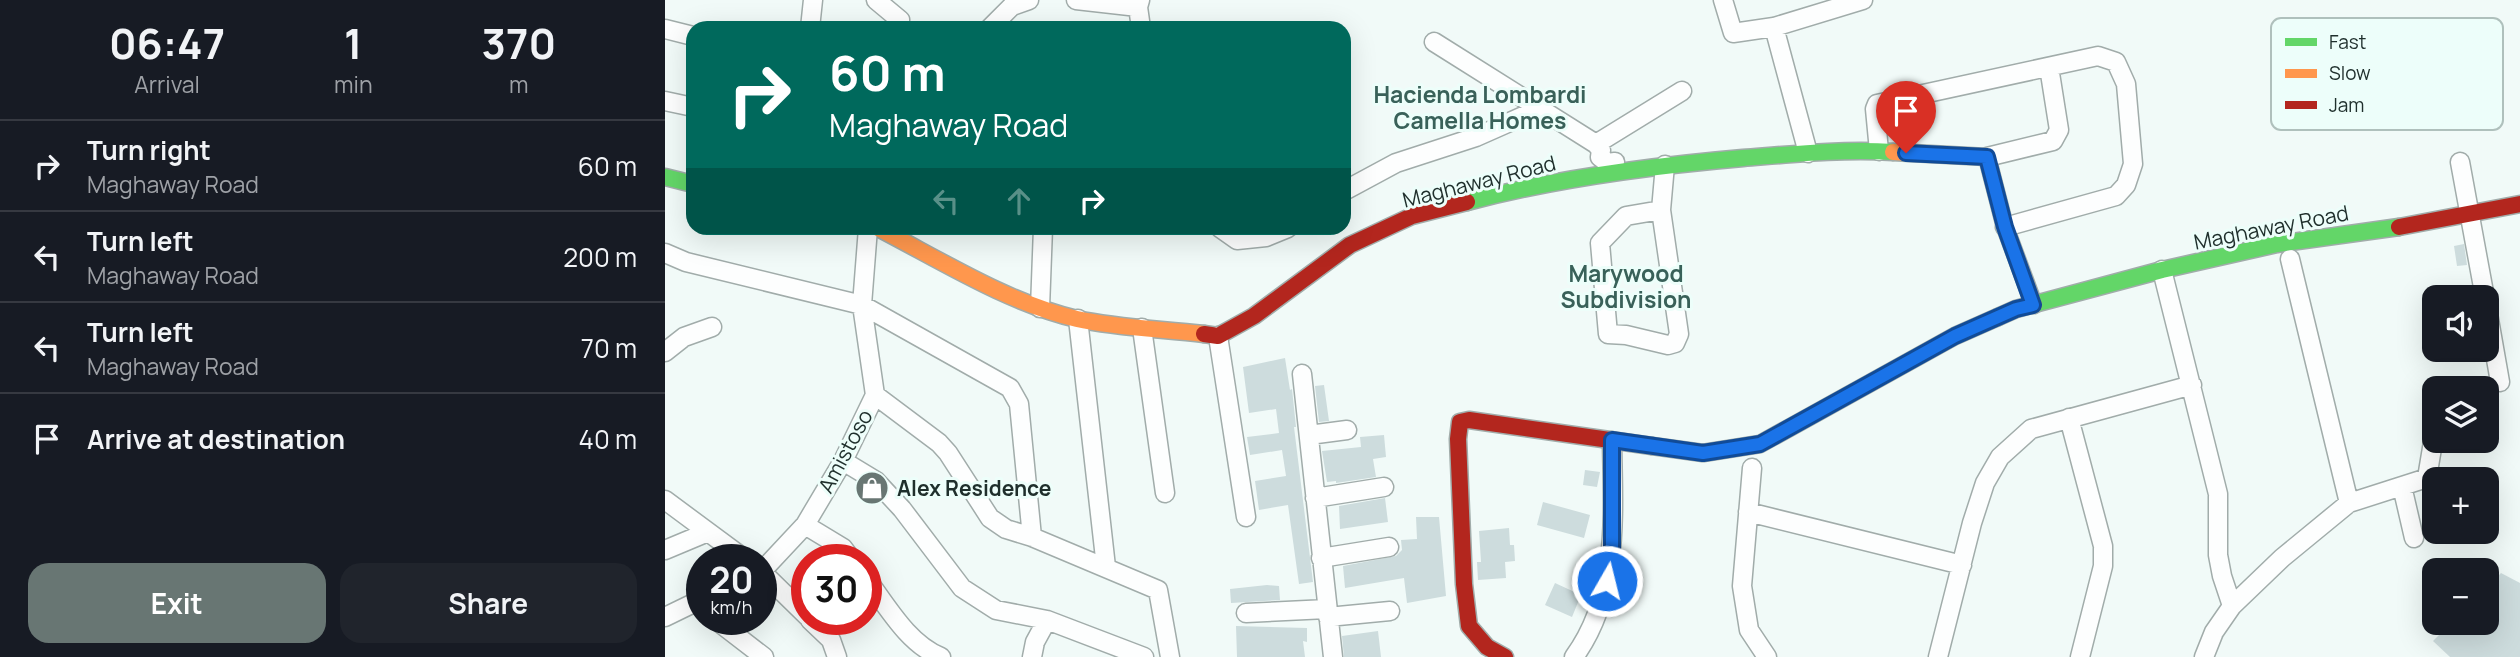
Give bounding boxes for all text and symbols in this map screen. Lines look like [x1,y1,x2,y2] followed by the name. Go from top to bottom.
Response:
[109,14,225,72] text: 06:47
[344,14,363,72] text: 1
[482,14,556,72] text: 370
[2271,18,2503,130] legend
[2329,29,2366,55] text: Fast
[829,39,946,106] text: 60 m
[714,49,805,140] icon: right
[2329,60,2371,86] text: Slow
[134,68,200,100] text: Arrival
[334,68,373,100] text: min
[509,68,529,100] text: m
[1373,78,1587,136] district label: Hacienda Lombardi Camella Homes
[1876,81,1936,153] pin
[1887,92,1925,130] icon: arrive
[2329,92,2364,118] text: Jam
[829,103,1068,147] text: Maghaway Road
[87,132,211,168] text: Turn right
[28,147,66,185] icon: right
[578,148,637,184] text: 60 m
[1399,148,1559,214] street label: Maghaway Road
[87,168,259,200] text: Maghaway Road
[927,182,965,220] icon: left
[1000,182,1038,220] icon: ahead
[1073,182,1111,220] icon: right
[2191,198,2351,256] street label: Maghaway Road
[87,223,194,259] text: Turn left
[28,238,66,276] icon: left
[563,239,637,275] text: 200 m
[1561,257,1692,315] district label: Marywood Subdivision
[87,259,259,291] text: Maghaway Road
[2422,285,2499,635] map controls
[2422,285,2499,362] button: sound
[87,314,194,350] text: Turn left
[28,329,66,367] icon: left
[581,330,637,366] text: 70 m
[87,350,259,382] text: Maghaway Road
[2422,376,2499,453] button: layers
[811,404,879,498] street label: Amistoso
[28,420,66,458] icon: arrive
[87,421,345,457] text: Arrive at destination
[579,421,637,457] text: 40 m
[2422,467,2499,544] button: +
[853,469,891,507] shop icon: Alex Residence
[897,474,1051,502] place label: Alex Residence
[791,544,882,635] speed limit sign: 30
[1570,544,1644,618] position arrow
[710,556,753,604] text: 20
[2422,558,2499,635] button: −
[28,563,326,643] button: Exit
[340,563,637,643] button: Share
[711,595,752,619] text: km/h

